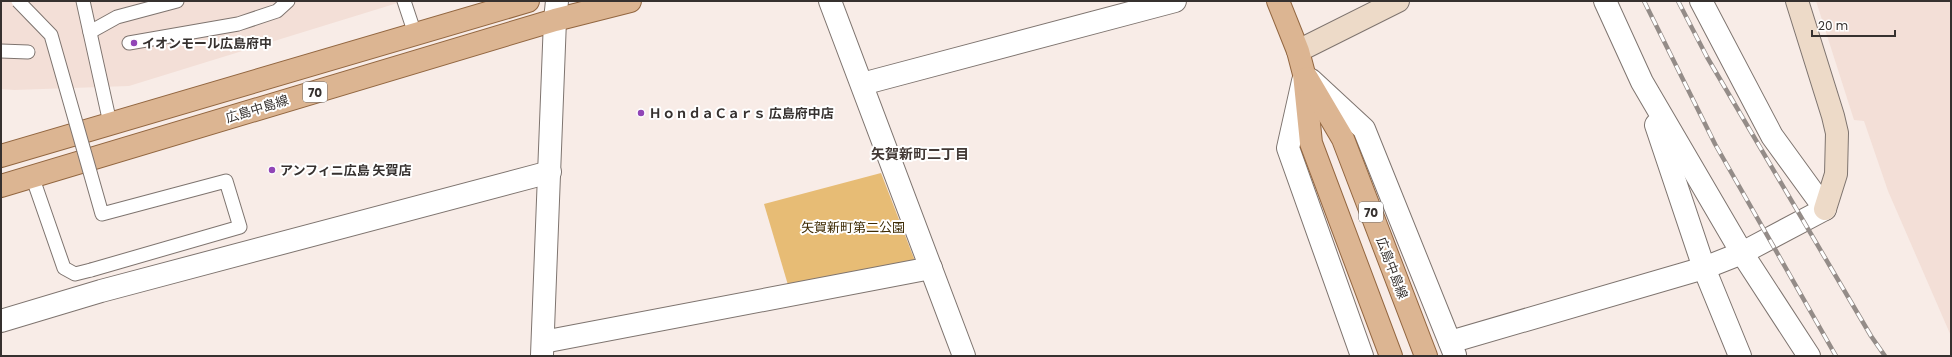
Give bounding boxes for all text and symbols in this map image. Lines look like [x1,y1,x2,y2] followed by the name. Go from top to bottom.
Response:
[1812,12,1895,38] scale bar
[1818,17,1848,34] text: 20 m
[142,34,272,53] place label: イオンモール広島府中
[129,38,139,48] marker: イオンモール広島府中
[303,82,327,102] road number: 70
[223,90,291,128] street label: 広島中島線
[649,104,834,123] place label: ＨｏｎｄａＣａｒｓ 広島府中店
[636,108,646,118] marker: ＨｏｎｄａＣａｒｓ 広島府中店
[871,144,969,164] district label: 矢賀新町二丁目
[280,161,412,180] place label: アンフィニ広島 矢賀店
[267,165,277,175] marker: アンフィニ広島 矢賀店
[1359,202,1383,222] road number: 70
[801,218,905,237] park label: 矢賀新町第二公園
[1371,234,1413,302] street label: 広島中島線

